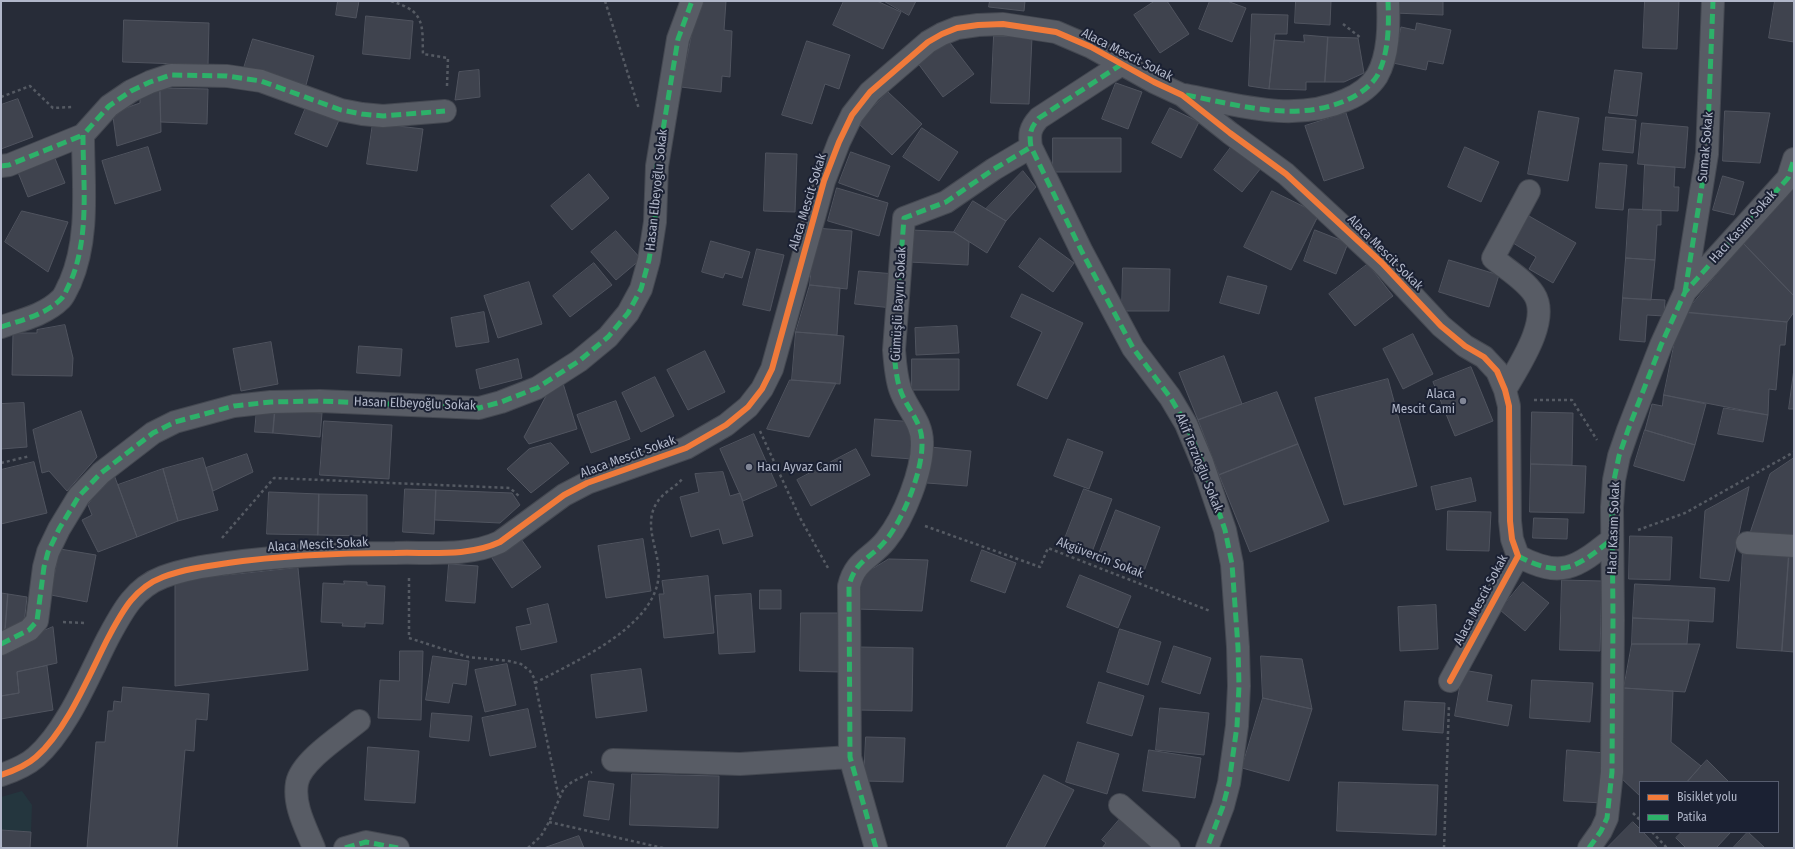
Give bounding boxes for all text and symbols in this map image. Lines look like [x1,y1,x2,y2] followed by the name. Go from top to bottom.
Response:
[1079,25,1175,85] street label: Alaca Mescit Sokak
[1695,111,1717,183] street label: Sumak Sokak
[643,128,671,252] street label: Hasan Elbeyoğlu Sokak
[786,152,830,252] street label: Alaca Mescit Sokak
[1706,187,1780,267] street label: Hacı Kasım Sokak
[1344,212,1426,294] street label: Alaca Mescit Sokak
[888,246,910,362] street label: Gümüşlü Bayırı Sokak
[1392,386,1455,417] place label: Alaca Mescit Cami
[354,394,476,414] street label: Hasan Elbeyoğlu Sokak
[1458,396,1468,406] marker: Alaca Mescit Cami
[1172,411,1226,515] street label: Akif Terzioğlu Sokak
[578,433,678,481] street label: Alaca Mescit Sokak
[757,459,842,475] place label: Hacı Ayvaz Cami
[744,462,754,472] marker: Hacı Ayvaz Cami
[1605,481,1623,575] street label: Hacı Kasım Sokak
[1054,534,1146,582] street label: Akgüvercin Sokak
[267,535,369,555] street label: Alaca Mescit Sokak
[1451,552,1511,648] street label: Alaca Mescit Sokak
[1639,781,1779,833] legend
[1677,790,1737,804] text: Bisiklet yolu
[1677,810,1707,824] text: Patika

